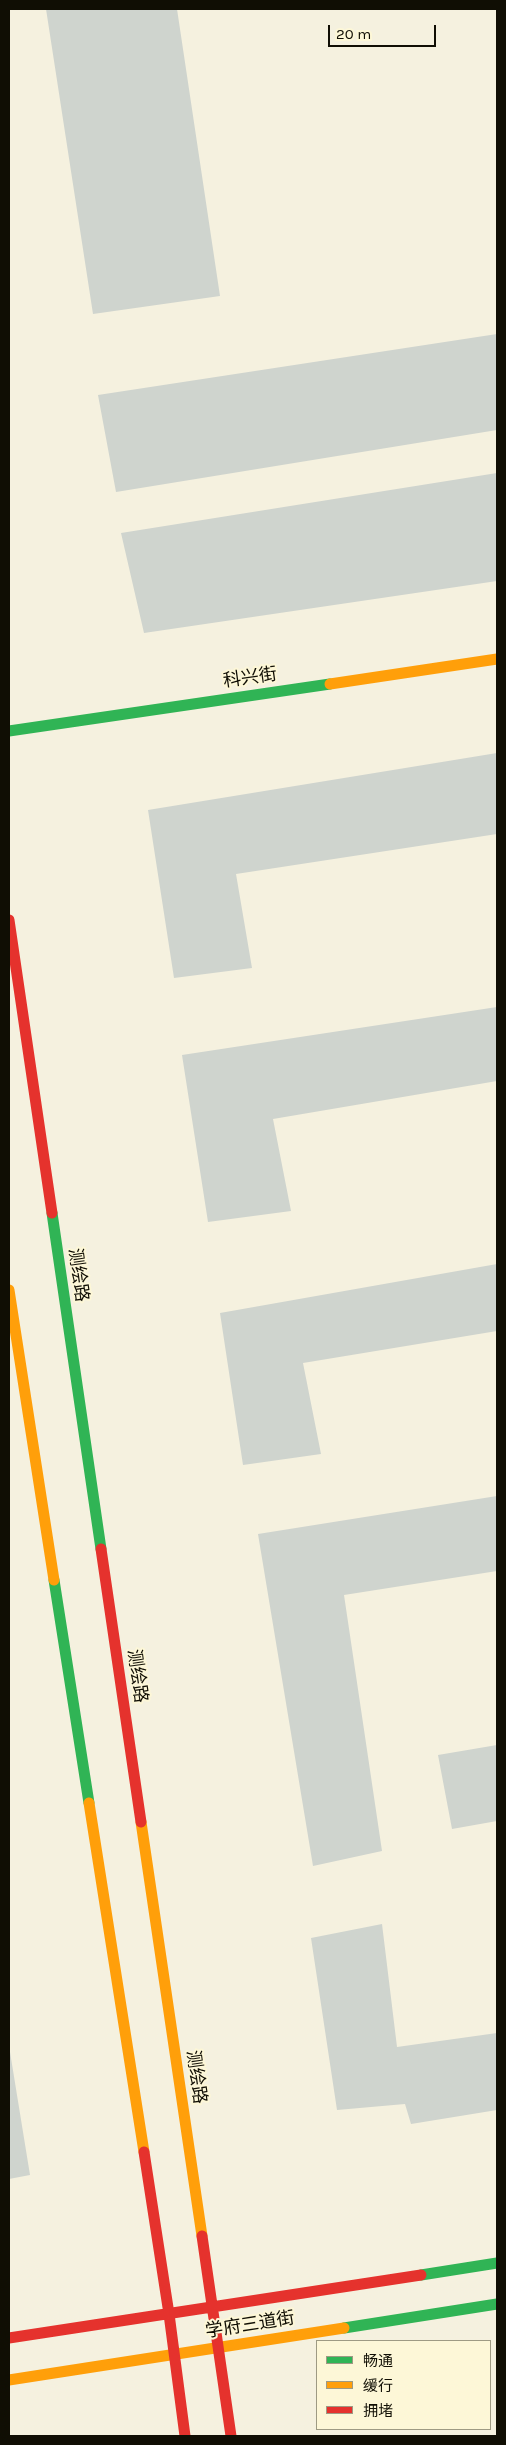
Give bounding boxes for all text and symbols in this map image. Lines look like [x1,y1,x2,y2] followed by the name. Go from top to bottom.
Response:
[331,15,438,47] scale bar
[336,25,371,43] text: 20 m
[222,664,278,692] street label: 科兴街
[64,1247,92,1303] street label: 测绘路
[123,1648,151,1704] street label: 测绘路
[182,2049,210,2105] street label: 测绘路
[204,2307,296,2343] street label: 学府三道街
[316,2340,491,2430] legend
[363,2352,393,2370] text: 畅通
[363,2377,393,2395] text: 缓行
[363,2402,393,2420] text: 拥堵

